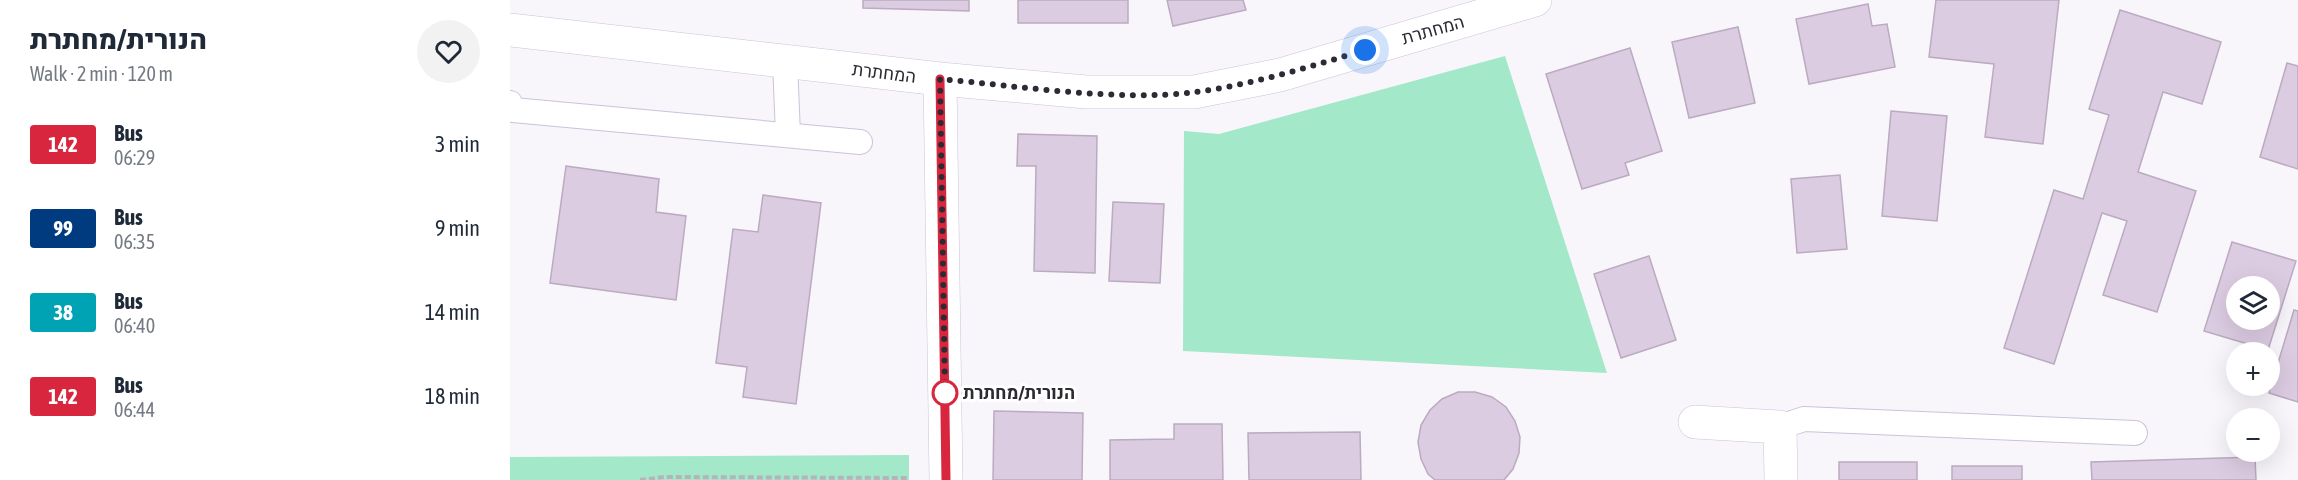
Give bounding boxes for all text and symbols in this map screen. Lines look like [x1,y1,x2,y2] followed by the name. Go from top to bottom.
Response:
[1399,11,1467,48] street label: המחתרת
[417,20,480,83] button: heart
[30,23,207,55] text: הנורית/מחתרת
[1350,35,1380,65] your location
[851,58,917,87] street label: המחתרת
[30,62,173,85] text: Walk · 2 min · 120 m
[114,120,143,146] text: Bus
[435,131,480,157] text: 3 min
[48,132,78,156] text: 142
[114,146,155,169] text: 06:29
[114,204,143,230] text: Bus
[435,215,480,241] text: 9 min
[53,216,73,240] text: 99
[114,230,155,253] text: 06:35
[2226,276,2280,462] map controls
[2226,276,2280,330] button: layers
[114,288,143,314] text: Bus
[425,299,480,325] text: 14 min
[53,300,73,324] text: 38
[114,314,155,337] text: 06:40
[2226,342,2280,396] button: +
[114,372,143,398] text: Bus
[932,380,958,406] marker: הנורית/מחתרת
[963,382,1075,403] place label: הנורית/מחתרת
[425,383,480,409] text: 18 min
[48,384,78,408] text: 142
[114,398,155,421] text: 06:44
[2226,408,2280,462] button: −

